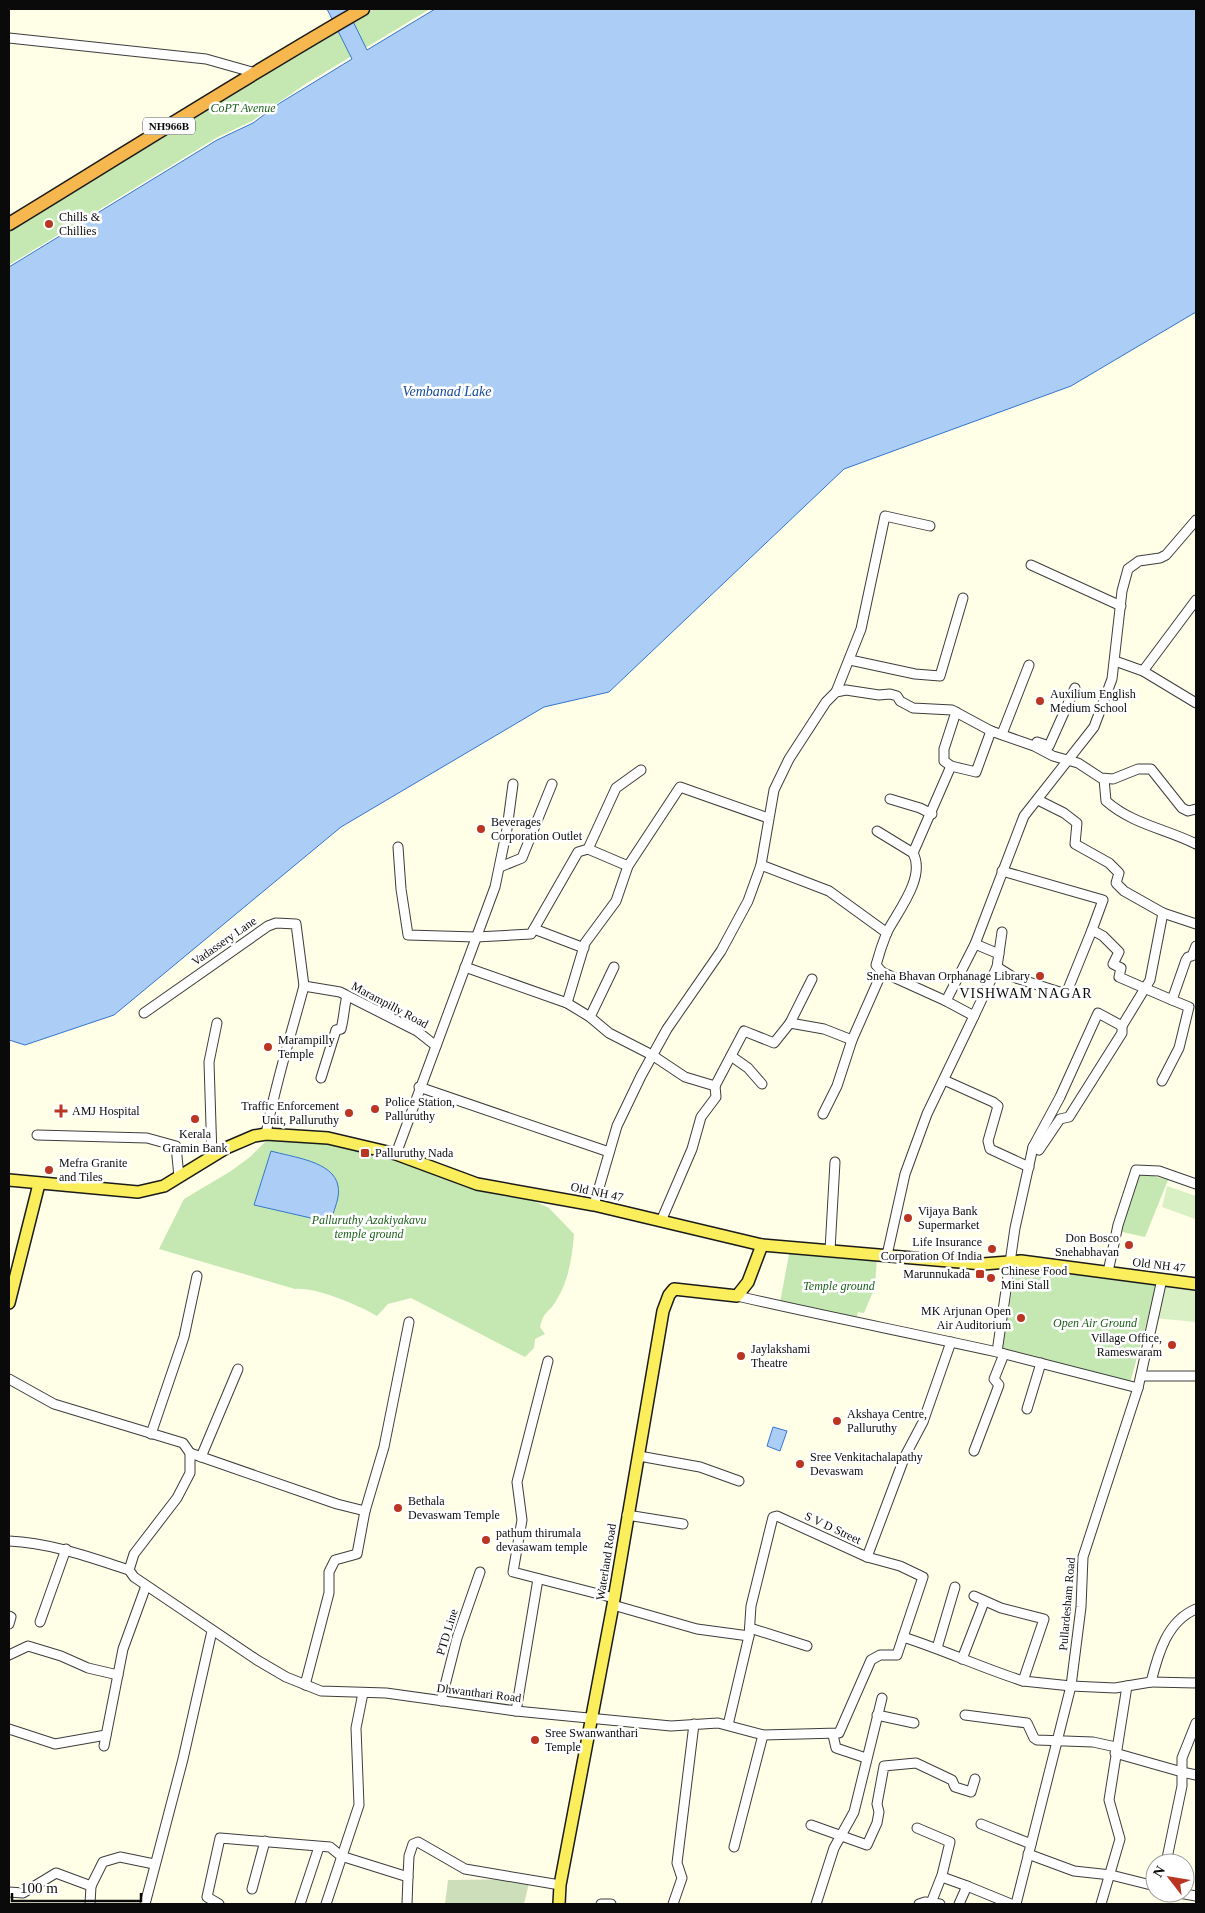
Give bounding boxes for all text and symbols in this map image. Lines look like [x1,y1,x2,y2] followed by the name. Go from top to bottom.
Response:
[210,101,276,115] park label: CoPT Avenue
[143,118,195,134] road number: NH966B
[59,210,101,238] place label: Chills & Chillies
[43,218,55,230] marker: Chills & Chillies
[402,384,492,399] water label: Vembanad Lake
[1050,687,1136,715] place label: Auxilium English Medium School
[1034,695,1046,707] marker: Auxilium English Medium School
[491,815,583,843] place label: Beverages Corporation Outlet
[475,823,487,835] marker: Beverages Corporation Outlet
[189,914,259,968] street label: Vadassery Lane
[866,969,1030,983] place label: Sneha Bhavan Orphanage Library
[1034,970,1046,982] marker: Sneha Bhavan Orphanage Library
[349,979,431,1031] street label: Marampilly Road
[959,986,1093,1001] district label: VISHWAM NAGAR
[278,1033,335,1061] place label: Marampilly Temple
[262,1041,274,1053] marker: Marampilly Temple
[385,1095,455,1123] place label: Police Station, Palluruthy
[241,1099,340,1127] place label: Traffic Enforcement Unit, Palluruthy
[369,1103,381,1115] marker: Police Station, Palluruthy
[54,1104,68,1118] marker: AMJ Hospital
[72,1104,140,1118] place label: AMJ Hospital
[343,1107,355,1119] marker: Traffic Enforcement Unit, Palluruthy
[189,1113,201,1125] marker: Kerala Gramin Bank
[163,1127,228,1155] place label: Kerala Gramin Bank
[375,1146,454,1160] place label: Palluruthy Nada
[359,1147,371,1159] marker: Palluruthy Nada
[59,1156,127,1184] place label: Mefra Granite and Tiles
[43,1164,55,1176] marker: Mefra Granite and Tiles
[569,1180,625,1204] street label: Old NH 47
[918,1204,980,1232] place label: Vijaya Bank Supermarket
[902,1212,914,1224] marker: Vijaya Bank Supermarket
[311,1213,426,1241] park label: Palluruthy Azakiyakavu temple ground
[1055,1231,1119,1259] place label: Don Bosco Snehabhavan
[881,1235,983,1263] place label: Life Insurance Corporation Of India
[1123,1239,1135,1251] marker: Don Bosco Snehabhavan
[986,1243,998,1255] marker: Life Insurance Corporation Of India
[1132,1255,1186,1275] street label: Old NH 47
[1001,1264,1067,1292] place label: Chinese Food Mini Stall
[903,1267,971,1281] place label: Marunnukada
[974,1268,986,1280] marker: Marunnukada
[985,1272,997,1284] marker: Chinese Food Mini Stall
[803,1279,876,1293] park label: Temple ground
[921,1304,1012,1332] place label: MK Arjunan Open Air Auditorium
[1015,1312,1027,1324] marker: MK Arjunan Open Air Auditorium
[1053,1316,1138,1330] park label: Open Air Ground
[1091,1331,1163,1359] place label: Village Office, Rameswaram
[1166,1339,1178,1351] marker: Village Office, Rameswaram
[751,1342,811,1370] place label: Jaylakshami Theatre
[735,1350,747,1362] marker: Jaylakshami Theatre
[847,1407,927,1435] place label: Akshaya Centre, Palluruthy
[831,1415,843,1427] marker: Akshaya Centre, Palluruthy
[810,1450,923,1478] place label: Sree Venkitachalapathy Devaswam
[794,1458,806,1470] marker: Sree Venkitachalapathy Devaswam
[408,1494,500,1522] place label: Bethala Devaswam Temple
[392,1502,404,1514] marker: Bethala Devaswam Temple
[803,1509,864,1547] street label: S V D Street
[593,1523,619,1601] street label: Waterland Road
[496,1526,588,1554] place label: pathum thirumala devasawam temple
[480,1534,492,1546] marker: pathum thirumala devasawam temple
[1056,1557,1078,1651] street label: Pullardesham Road
[433,1607,461,1657] street label: PTD Line
[436,1681,522,1705] street label: Dhwanthari Road
[545,1726,639,1754] place label: Sree Swanwanthari Temple
[529,1734,541,1746] marker: Sree Swanwanthari Temple
[1145,1853,1195,1903] north arrow
[1150,1863,1168,1880] text: N
[12,1870,141,1902] scale bar
[20,1880,58,1896] text: 100 m

